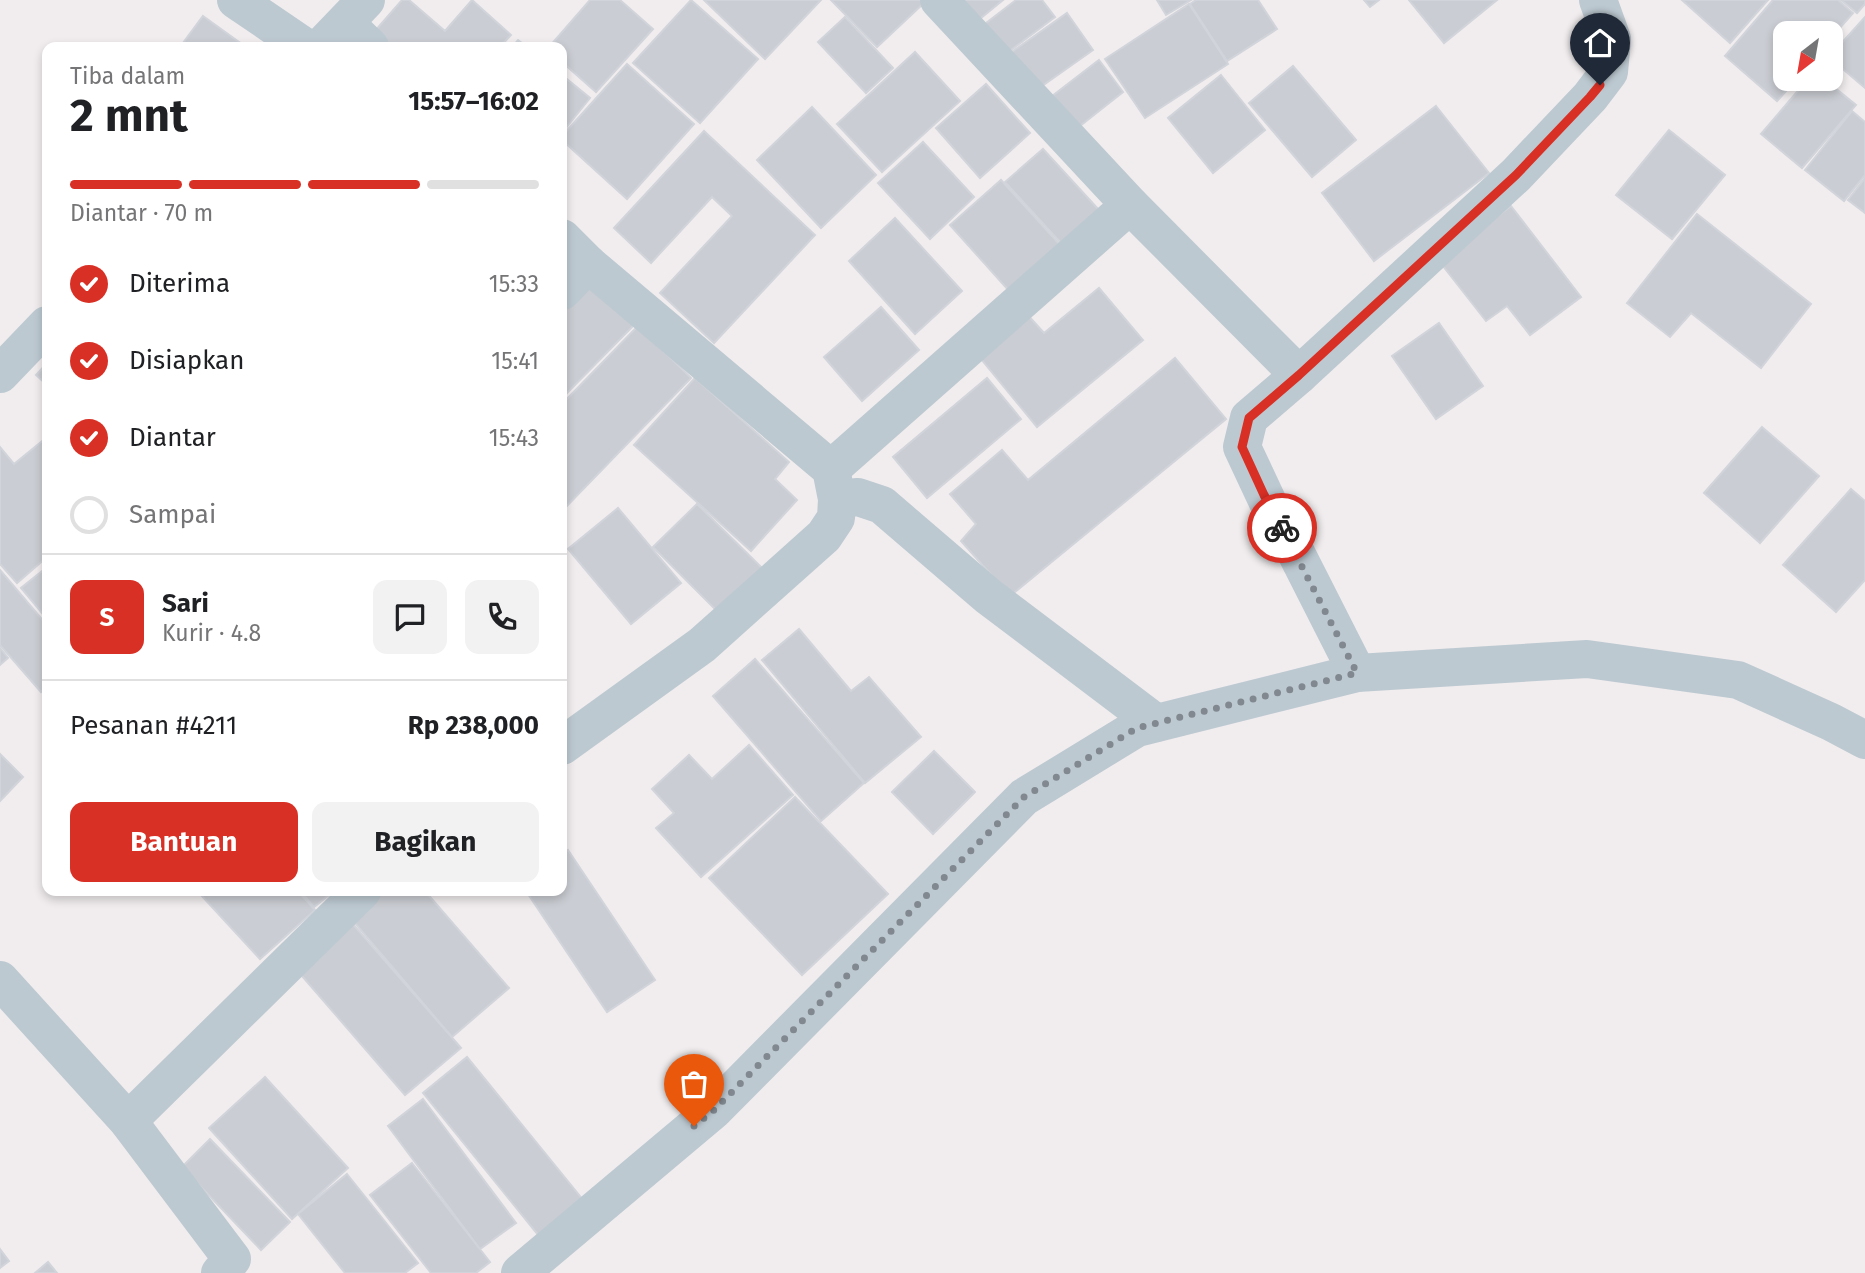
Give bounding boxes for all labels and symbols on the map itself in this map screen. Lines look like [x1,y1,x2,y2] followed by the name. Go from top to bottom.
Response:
[1570,13,1630,85] pin
[1773,21,1843,91] north arrow
[1247,493,1317,563] courier
[664,1054,724,1126] pin

